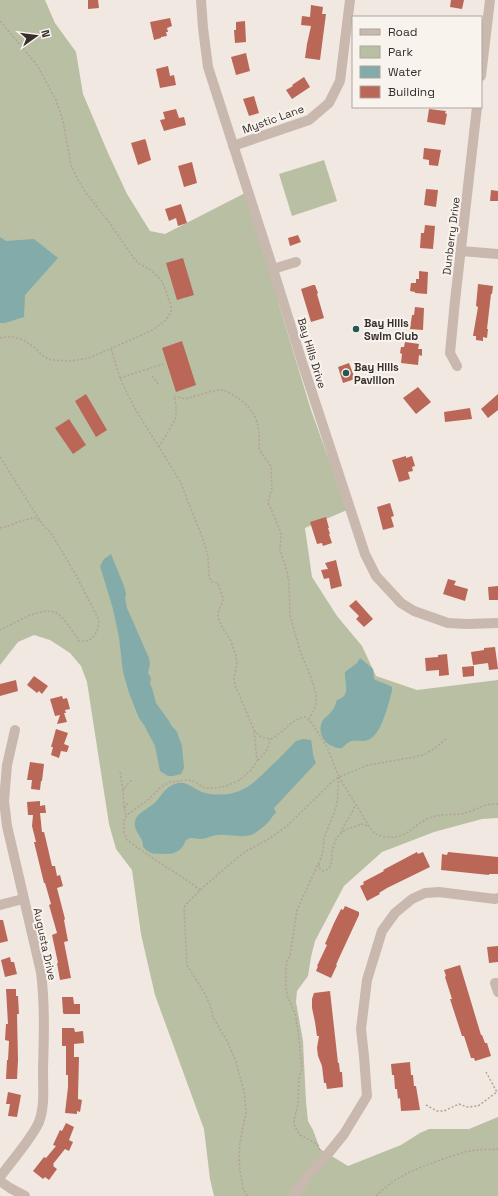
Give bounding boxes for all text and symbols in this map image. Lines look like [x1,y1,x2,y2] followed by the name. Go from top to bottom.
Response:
[16,16,56,56] north arrow
[352,16,482,108] legend
[388,24,417,40] text: Road
[38,28,53,39] text: N
[388,44,413,60] text: Park
[388,64,422,80] text: Water
[388,84,435,100] text: Building
[240,101,306,137] street label: Mystic Lane
[439,196,463,276] street label: Dunberry Drive
[295,316,329,390] street label: Bay Hills Drive
[364,316,418,343] place label: Bay Hills Swim Club
[351,324,361,334] marker: Bay Hills Swim Club
[354,360,399,387] place label: Bay Hills Pavilion
[341,368,351,378] marker: Bay Hills Pavilion
[30,907,60,981] street label: Augusta Drive

